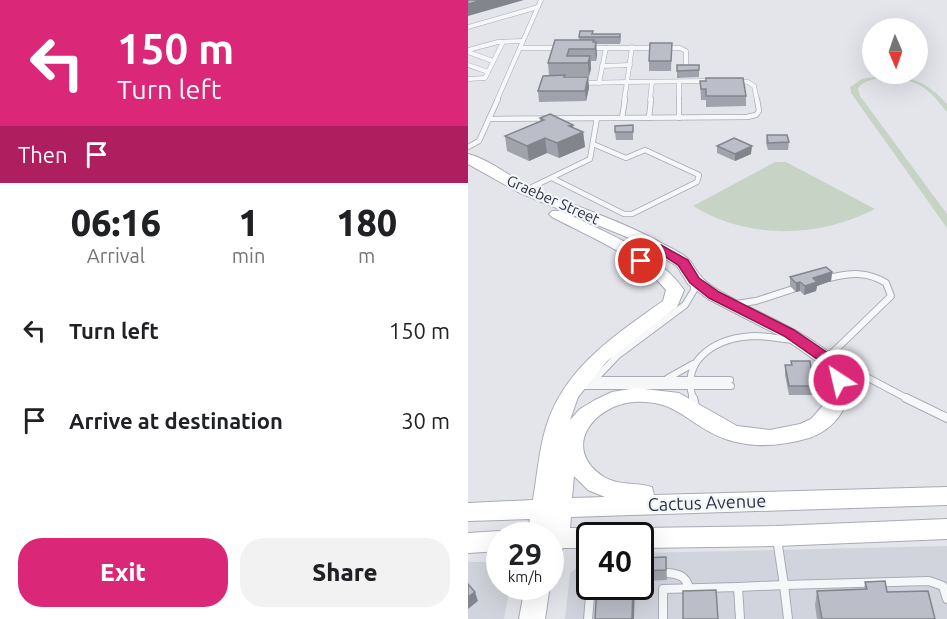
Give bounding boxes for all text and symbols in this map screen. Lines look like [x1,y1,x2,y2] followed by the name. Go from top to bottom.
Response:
[862,18,928,84] north arrow
[862,18,928,84] map controls
[18,24,96,102] icon: left
[117,25,234,72] text: 150 m
[117,74,221,104] text: Turn left
[80,138,113,171] icon: arrive
[18,142,68,167] text: Then
[504,172,602,228] street label: Graeber Street
[71,202,161,243] text: 06:16
[238,202,259,243] text: 1
[336,202,397,243] text: 180
[615,235,666,286] pin
[87,244,145,267] text: Arrival
[232,244,265,267] text: min
[358,244,375,267] text: m
[624,244,657,277] icon: arrive
[18,314,51,347] icon: left
[69,318,159,343] text: Turn left
[389,318,450,343] text: 150 m
[807,348,871,412] position arrow
[18,404,51,437] icon: arrive
[69,408,283,433] text: Arrive at destination
[401,408,450,433] text: 30 m
[647,490,767,514] street label: Cactus Avenue
[576,522,654,600] speed limit sign: 40
[508,537,542,571] text: 29
[18,538,228,607] button: Exit
[240,538,450,607] button: Share
[508,568,542,585] text: km/h

